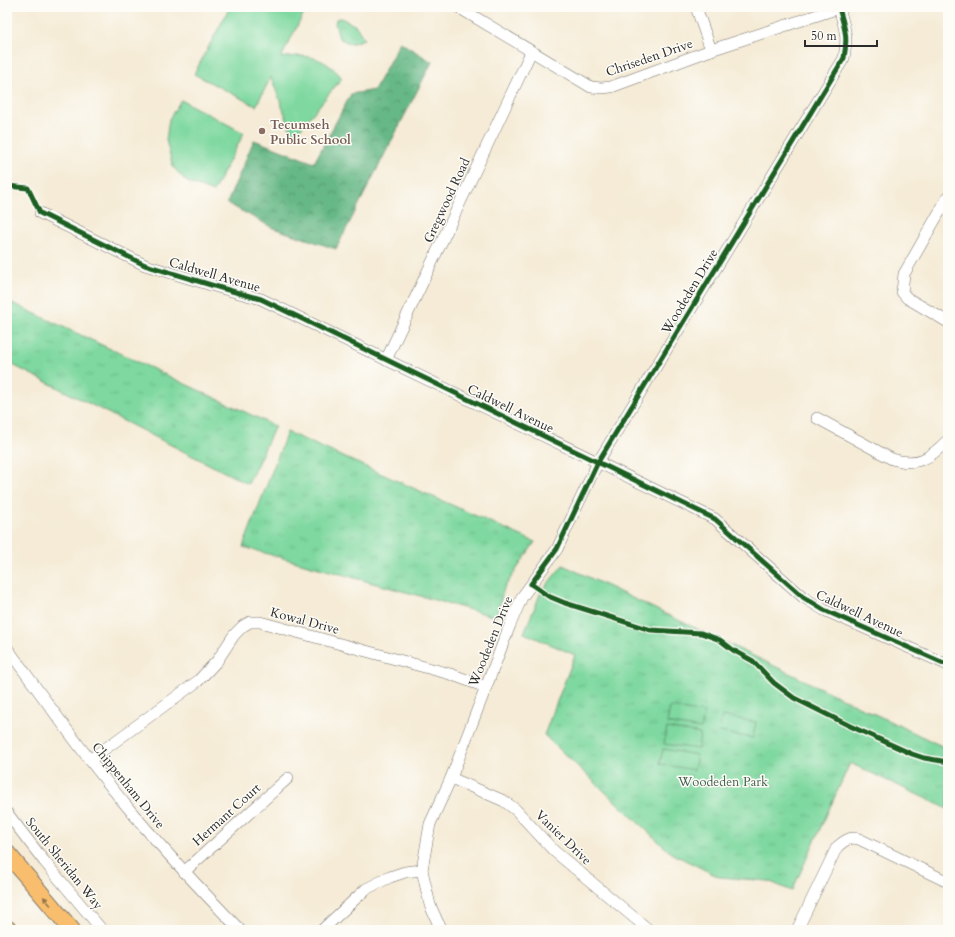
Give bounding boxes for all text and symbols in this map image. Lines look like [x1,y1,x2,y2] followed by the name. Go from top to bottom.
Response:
[805,22,877,48] scale bar
[811,28,838,44] text: 50 m
[603,35,695,81] street label: Chriseden Drive
[270,116,351,149] place label: Tecumseh Public School
[257,126,267,136] marker: Tecumseh Public School
[419,155,474,246] street label: Gregwood Road
[657,245,722,338] street label: Woodeden Drive
[167,253,263,297] street label: Caldwell Avenue
[464,380,557,438] street label: Caldwell Avenue
[813,586,906,642] street label: Caldwell Avenue
[464,593,517,690] street label: Woodeden Drive
[268,603,341,639] street label: Kowal Drive
[88,739,169,833] street label: Chippenham Drive
[677,773,768,791] park label: Woodeden Park
[189,779,265,850] street label: Hermant Court
[531,806,595,869] street label: Vanier Drive
[21,814,107,914] street label: South Sheridan Way
[42,895,51,906] one-way arrow

